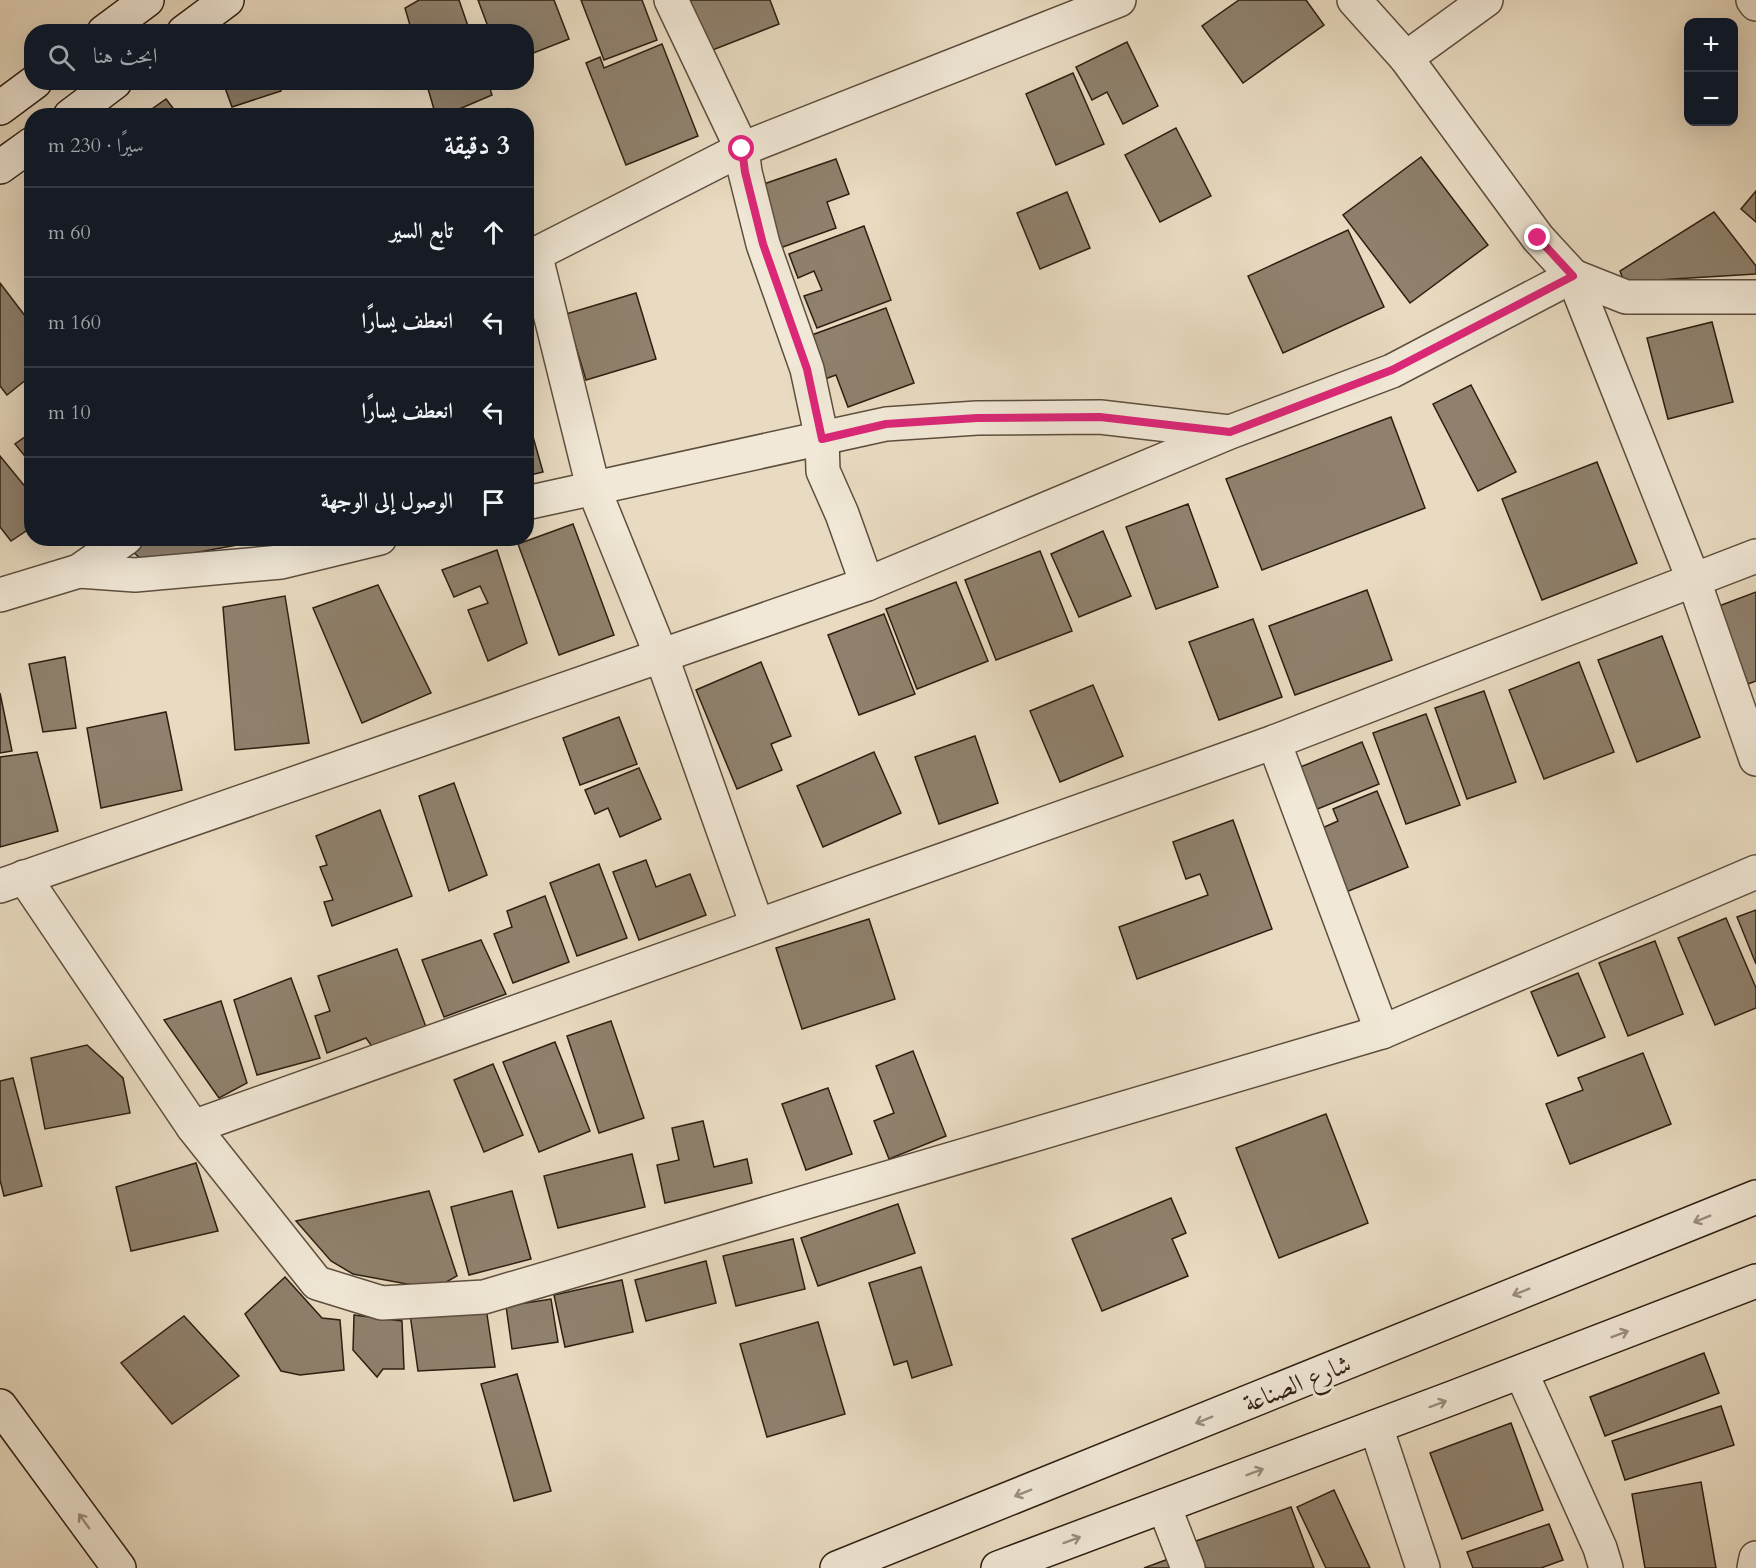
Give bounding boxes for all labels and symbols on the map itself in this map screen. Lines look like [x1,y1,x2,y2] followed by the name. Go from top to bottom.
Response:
[728,135,754,161] route start
[1524,224,1550,250] route end
[1693,1214,1711,1225] one-way arrow
[1512,1287,1531,1298] one-way arrow
[1610,1327,1628,1338] one-way arrow
[1238,1346,1358,1425] street label: شارع الصناعة
[1428,1397,1447,1408] one-way arrow
[1195,1415,1213,1426] one-way arrow
[1245,1466,1264,1477] one-way arrow
[1014,1488,1033,1499] one-way arrow
[78,1513,90,1529] one-way arrow
[1063,1534,1081,1545] one-way arrow

